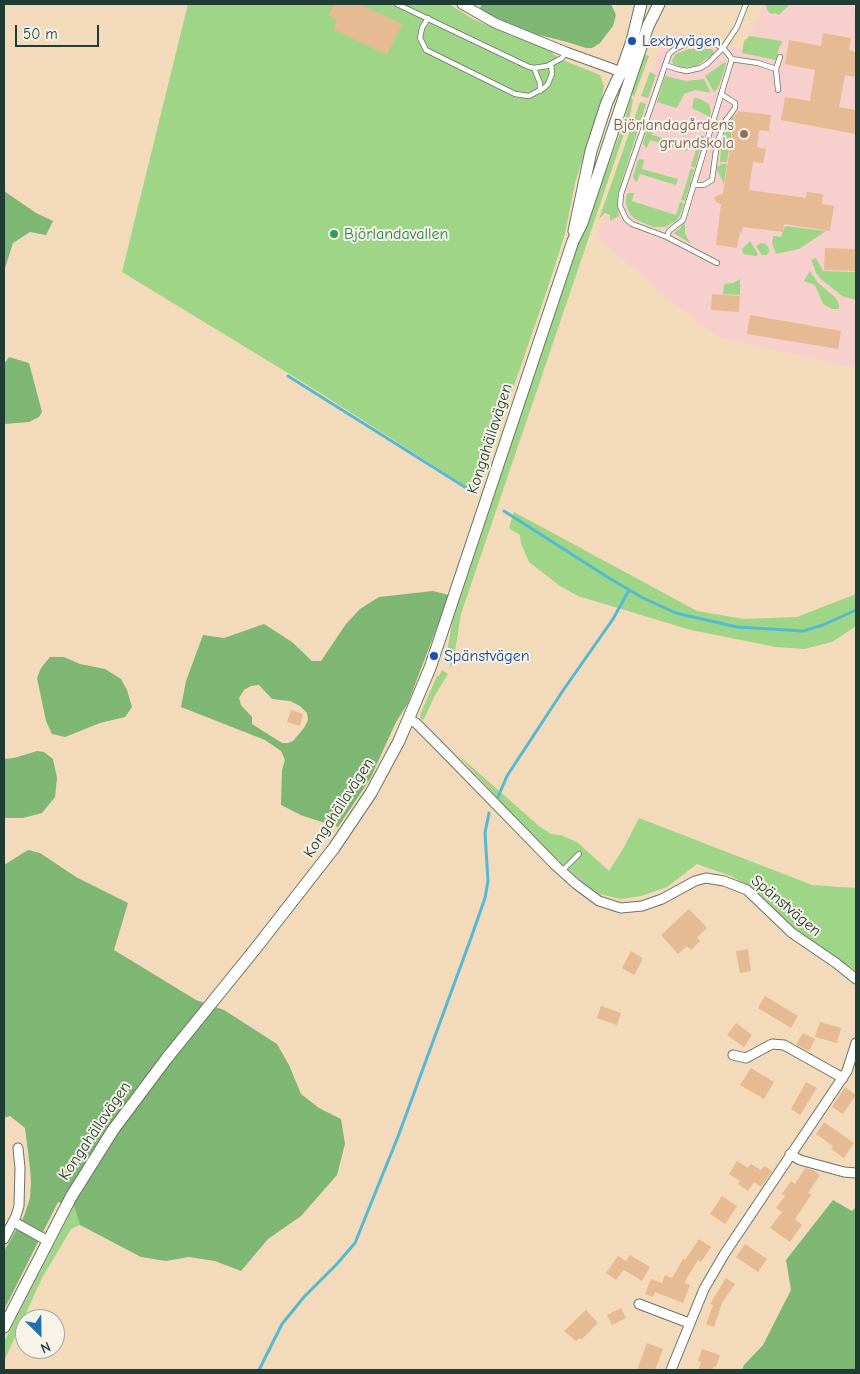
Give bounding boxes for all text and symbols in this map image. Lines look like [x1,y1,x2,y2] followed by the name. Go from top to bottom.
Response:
[18,15,101,47] scale bar
[23,25,58,43] text: 50 m
[642,31,721,51] place label: Lexbyvägen
[626,35,638,47] marker: Lexbyvägen
[614,115,734,153] place label: Björlandagårdens grundskola
[738,128,750,140] marker: Björlandagårdens grundskola
[344,224,448,244] place label: Björlandavallen
[328,228,340,240] marker: Björlandavallen
[463,381,517,497] street label: Kongahällavägen
[444,646,530,666] place label: Spänstvägen
[428,650,440,662] marker: Spänstvägen
[300,755,378,861] street label: Kongahällavägen
[747,871,825,941] street label: Spänstvägen
[55,1078,135,1184] street label: Kongahällavägen
[15,1309,65,1359] north arrow
[38,1338,53,1357] text: N

